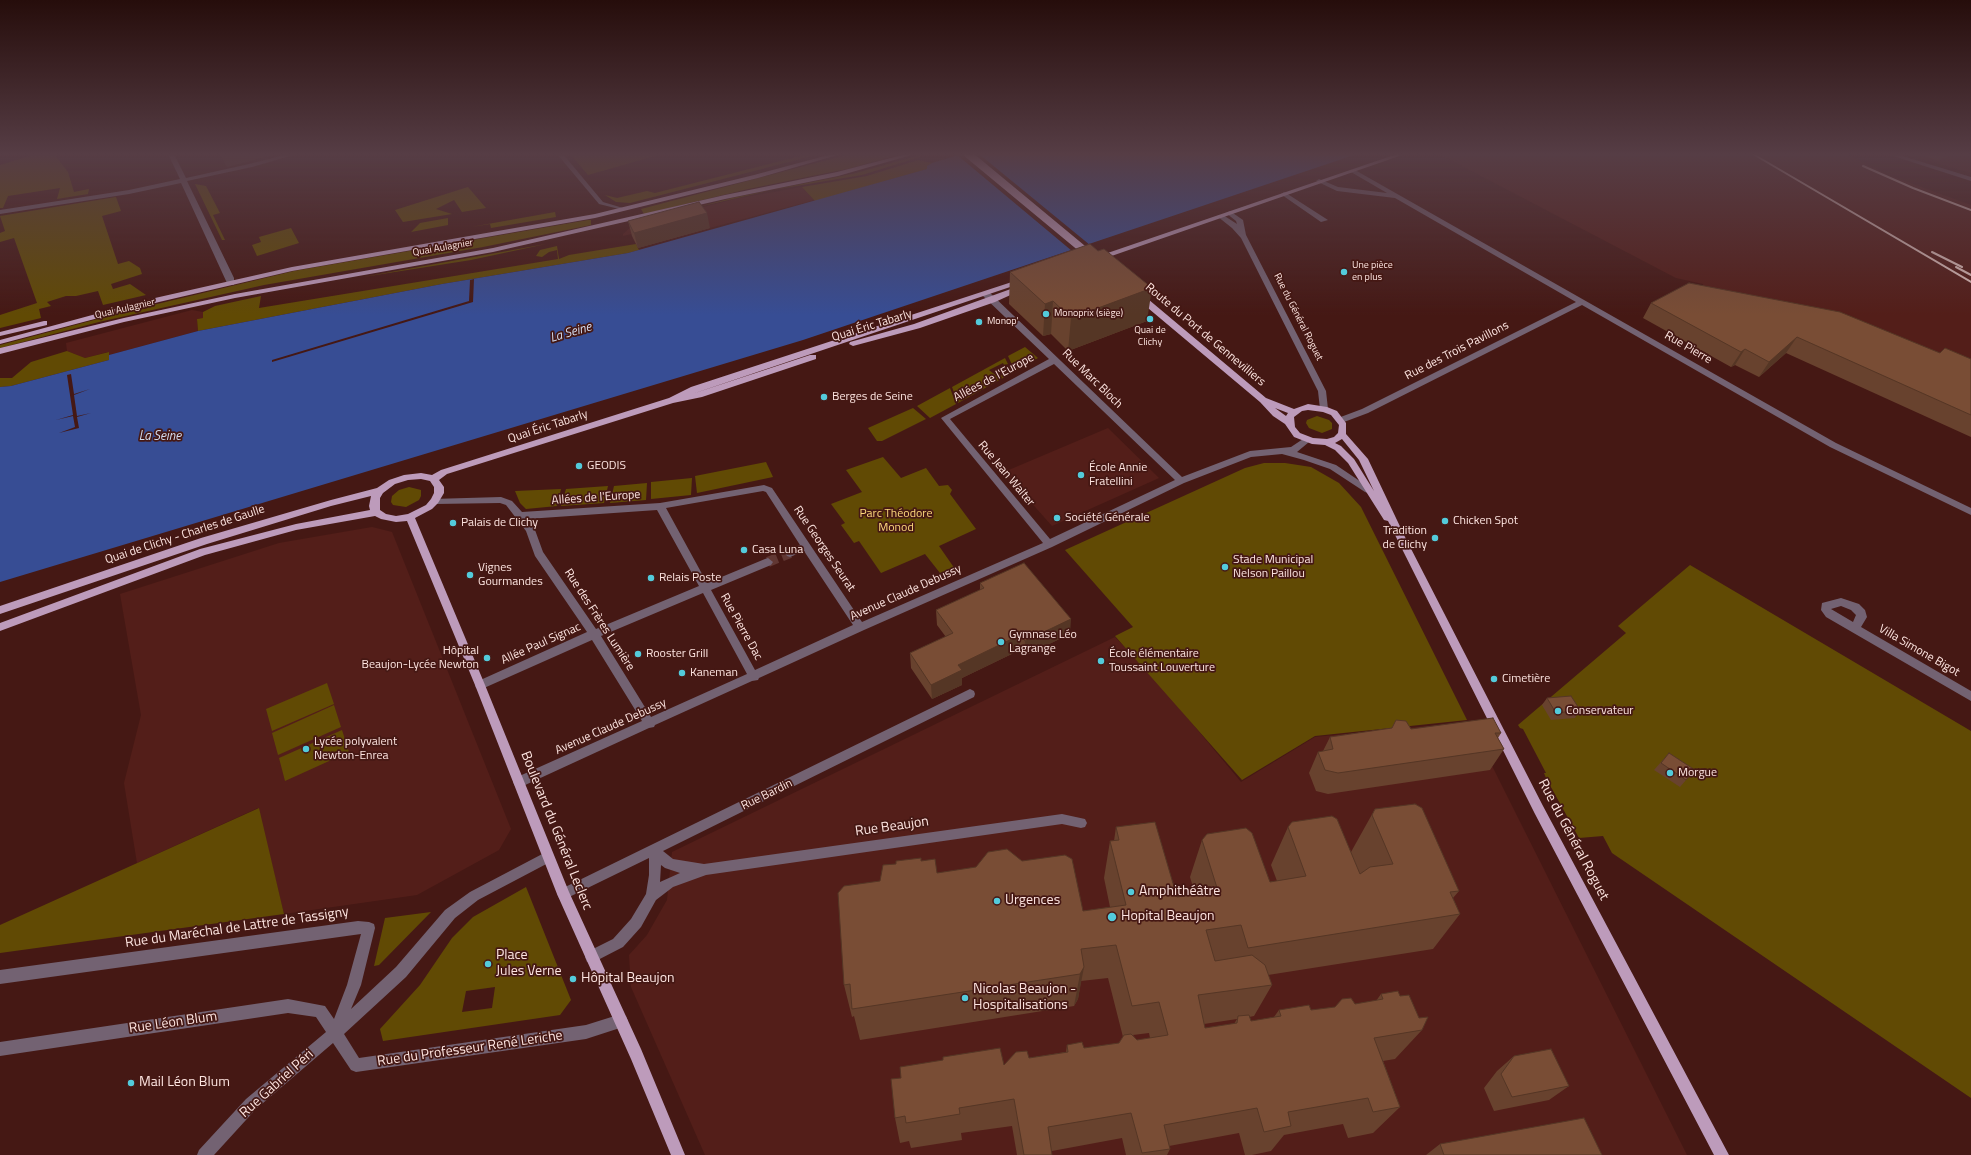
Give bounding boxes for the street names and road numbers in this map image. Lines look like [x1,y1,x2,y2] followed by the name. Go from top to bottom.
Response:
[412,237,474,259] street label: Quai Aulagnier
[1271,271,1325,363] street label: Rue du Général Roguet
[1142,281,1268,389] street label: Route du Port de Gennevilliers
[94,296,156,322] street label: Quai Aulagnier
[830,307,914,345] street label: Quai Éric Tabarly
[1403,319,1511,383] street label: Rue des Trois Pavillons
[1662,329,1714,367] street label: Rue Pierre
[1059,347,1125,411] street label: Rue Marc Bloch
[951,351,1037,405] street label: Allées de l'Europe
[506,407,590,447] street label: Quai Éric Tabarly
[975,438,1037,510] street label: Rue Jean Walter
[551,488,641,508] street label: Allées de l'Europe
[103,502,267,568] street label: Quai de Clichy - Charles de Gaulle
[790,504,858,594] street label: Rue Georges Seurat
[848,562,964,624] street label: Avenue Claude Debussy
[561,566,637,674] street label: Rue des Frères Lumière
[717,591,765,663] street label: Rue Pierre Dac
[499,620,583,668] street label: Allée Paul Signac
[1876,622,1962,680] street label: Villa Simone Bigot
[553,696,669,758] street label: Avenue Claude Debussy
[516,749,596,913] street label: Boulevard du Général Leclerc
[739,776,795,814] street label: Rue Bardin
[1534,776,1612,904] street label: Rue du Général Roguet
[854,814,930,840] street label: Rue Beaujon
[124,904,350,952] street label: Rue du Maréchal de Lattre de Tassigny
[128,1008,218,1038] street label: Rue Léon Blum
[376,1028,564,1070] street label: Rue du Professeur René Leriche
[237,1046,317,1122] street label: Rue Gabriel Péri

